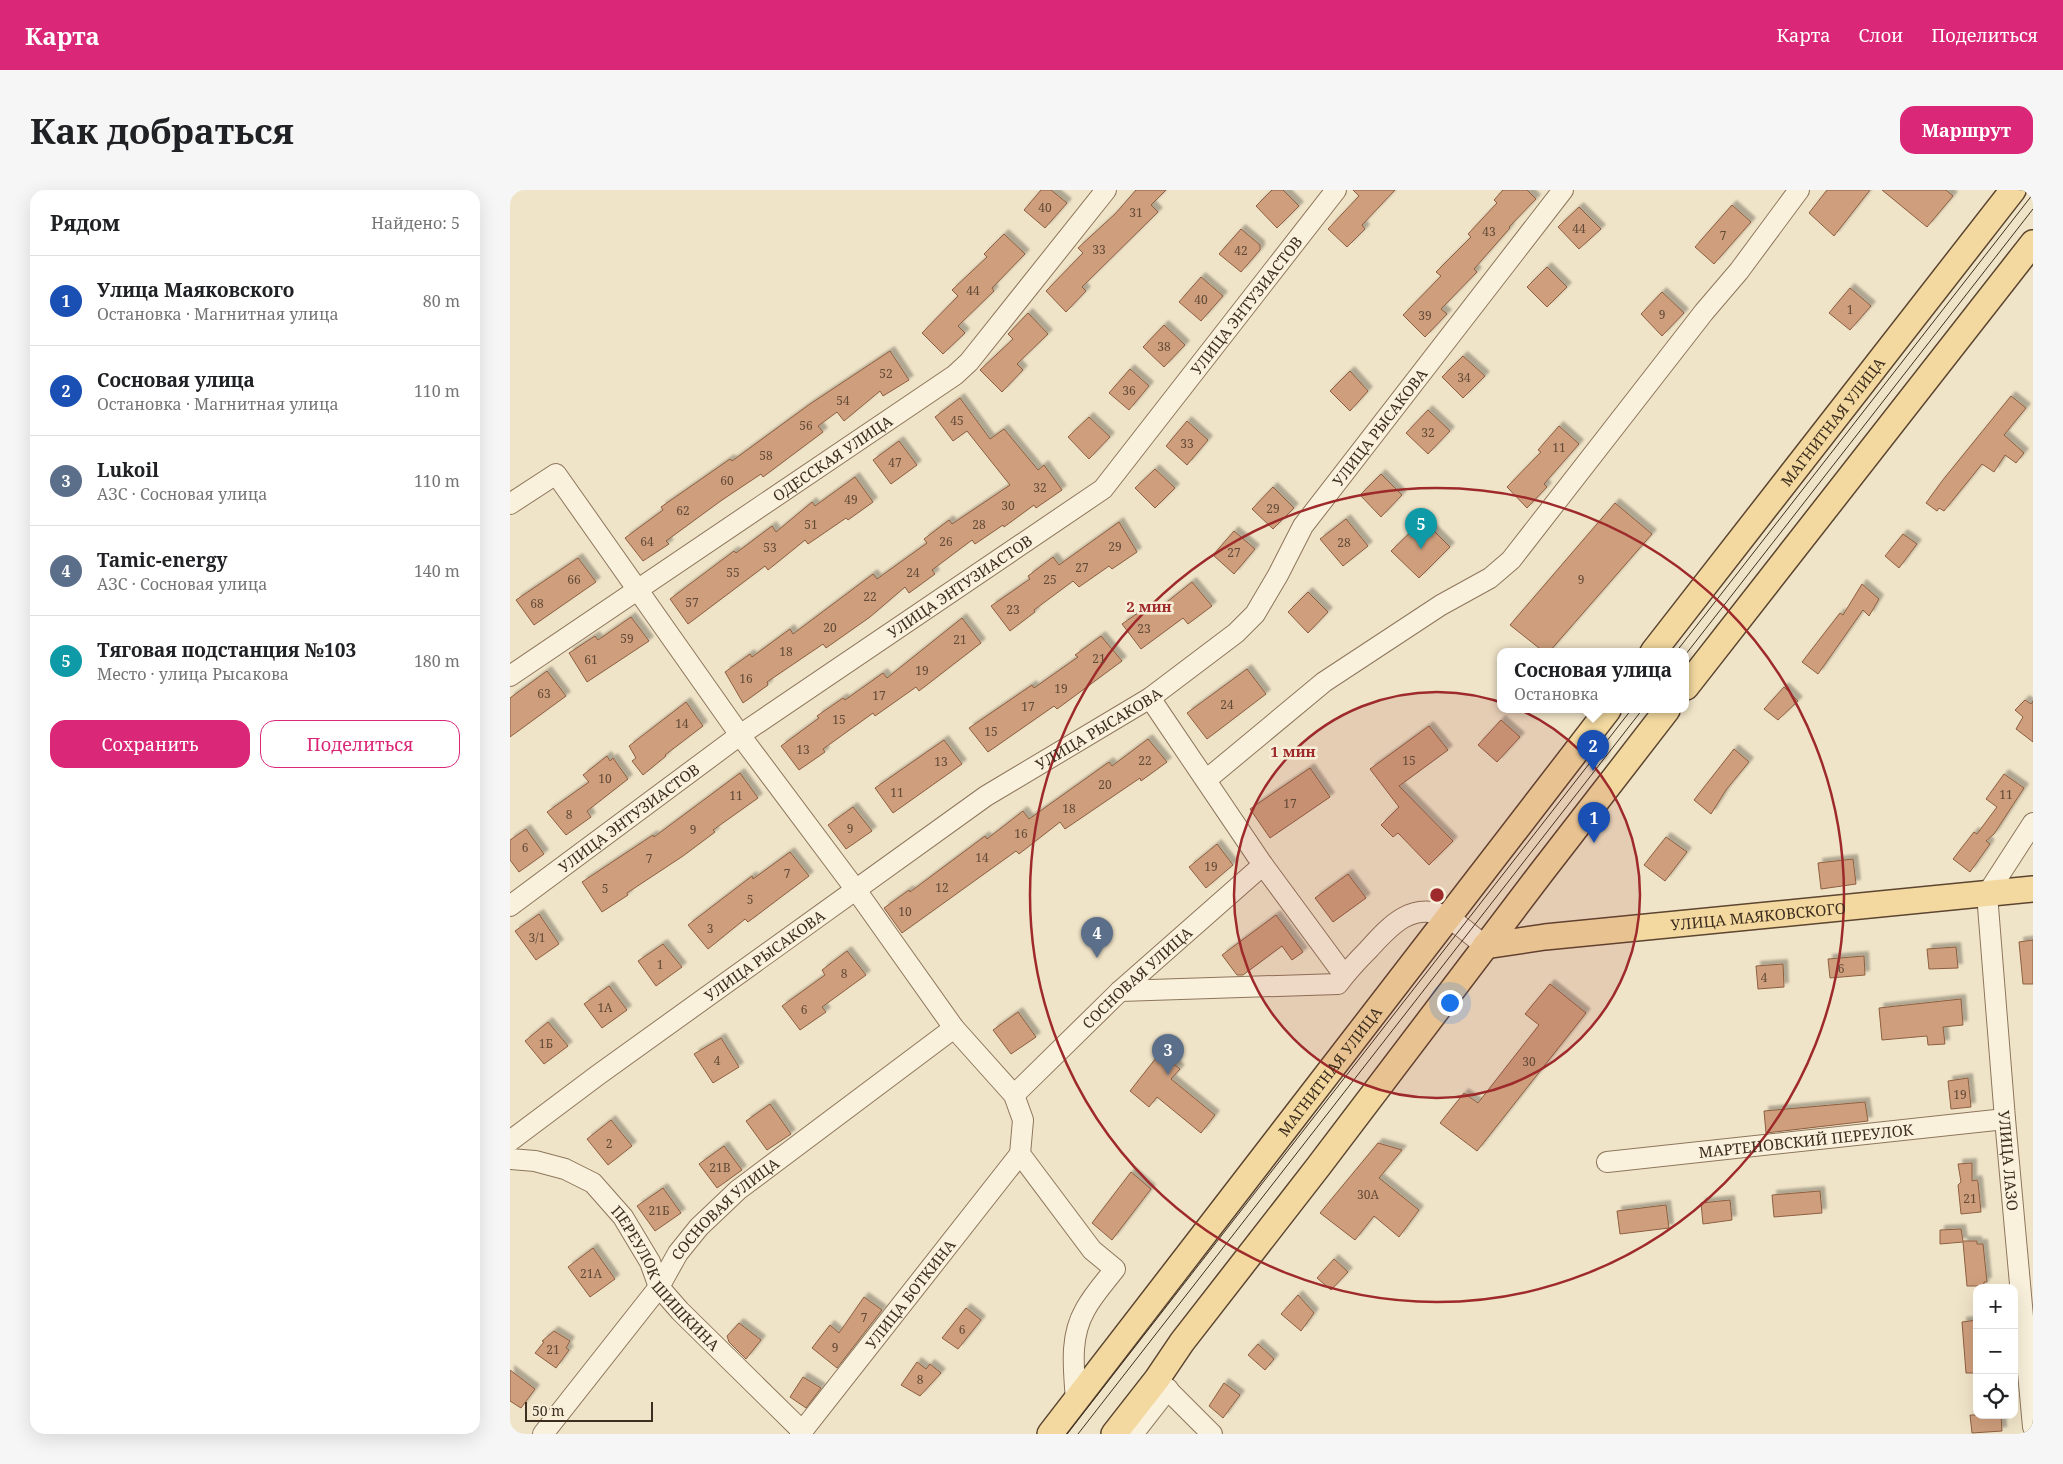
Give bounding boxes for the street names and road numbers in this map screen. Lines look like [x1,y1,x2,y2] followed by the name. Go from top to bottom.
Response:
[1186,232,1307,379] street label: УЛИЦА ЭНТУЗИАСТОВ
[1776,353,1889,490] street label: МАГНИТНАЯ УЛИЦА
[1328,364,1432,490] street label: УЛИЦА РЫСАКОВА
[769,410,896,506] street label: ОДЕССКАЯ УЛИЦА
[883,530,1036,642] street label: УЛИЦА ЭНТУЗИАСТОВ
[1032,683,1166,774] street label: УЛИЦА РЫСАКОВА
[554,759,703,877] street label: УЛИЦА ЭНТУЗИАСТОВ
[1670,897,1847,935] street label: УЛИЦА МАЯКОВСКОГО
[700,905,829,1005] street label: УЛИЦА РЫСАКОВА
[1078,922,1196,1033] street label: СОСНОВАЯ УЛИЦА
[1273,1002,1386,1140] street label: МАГНИТНАЯ УЛИЦА
[1994,1110,2023,1212] street label: УЛИЦА ЛАЗО
[1697,1119,1915,1162] street label: МАРТЕНОВСКИЙ ПЕРЕУЛОК
[666,1153,783,1263] street label: СОСНОВАЯ УЛИЦА
[607,1201,724,1355] street label: ПЕРЕУЛОК ШИШКИНА
[861,1235,960,1353] street label: УЛИЦА БОТКИНА

